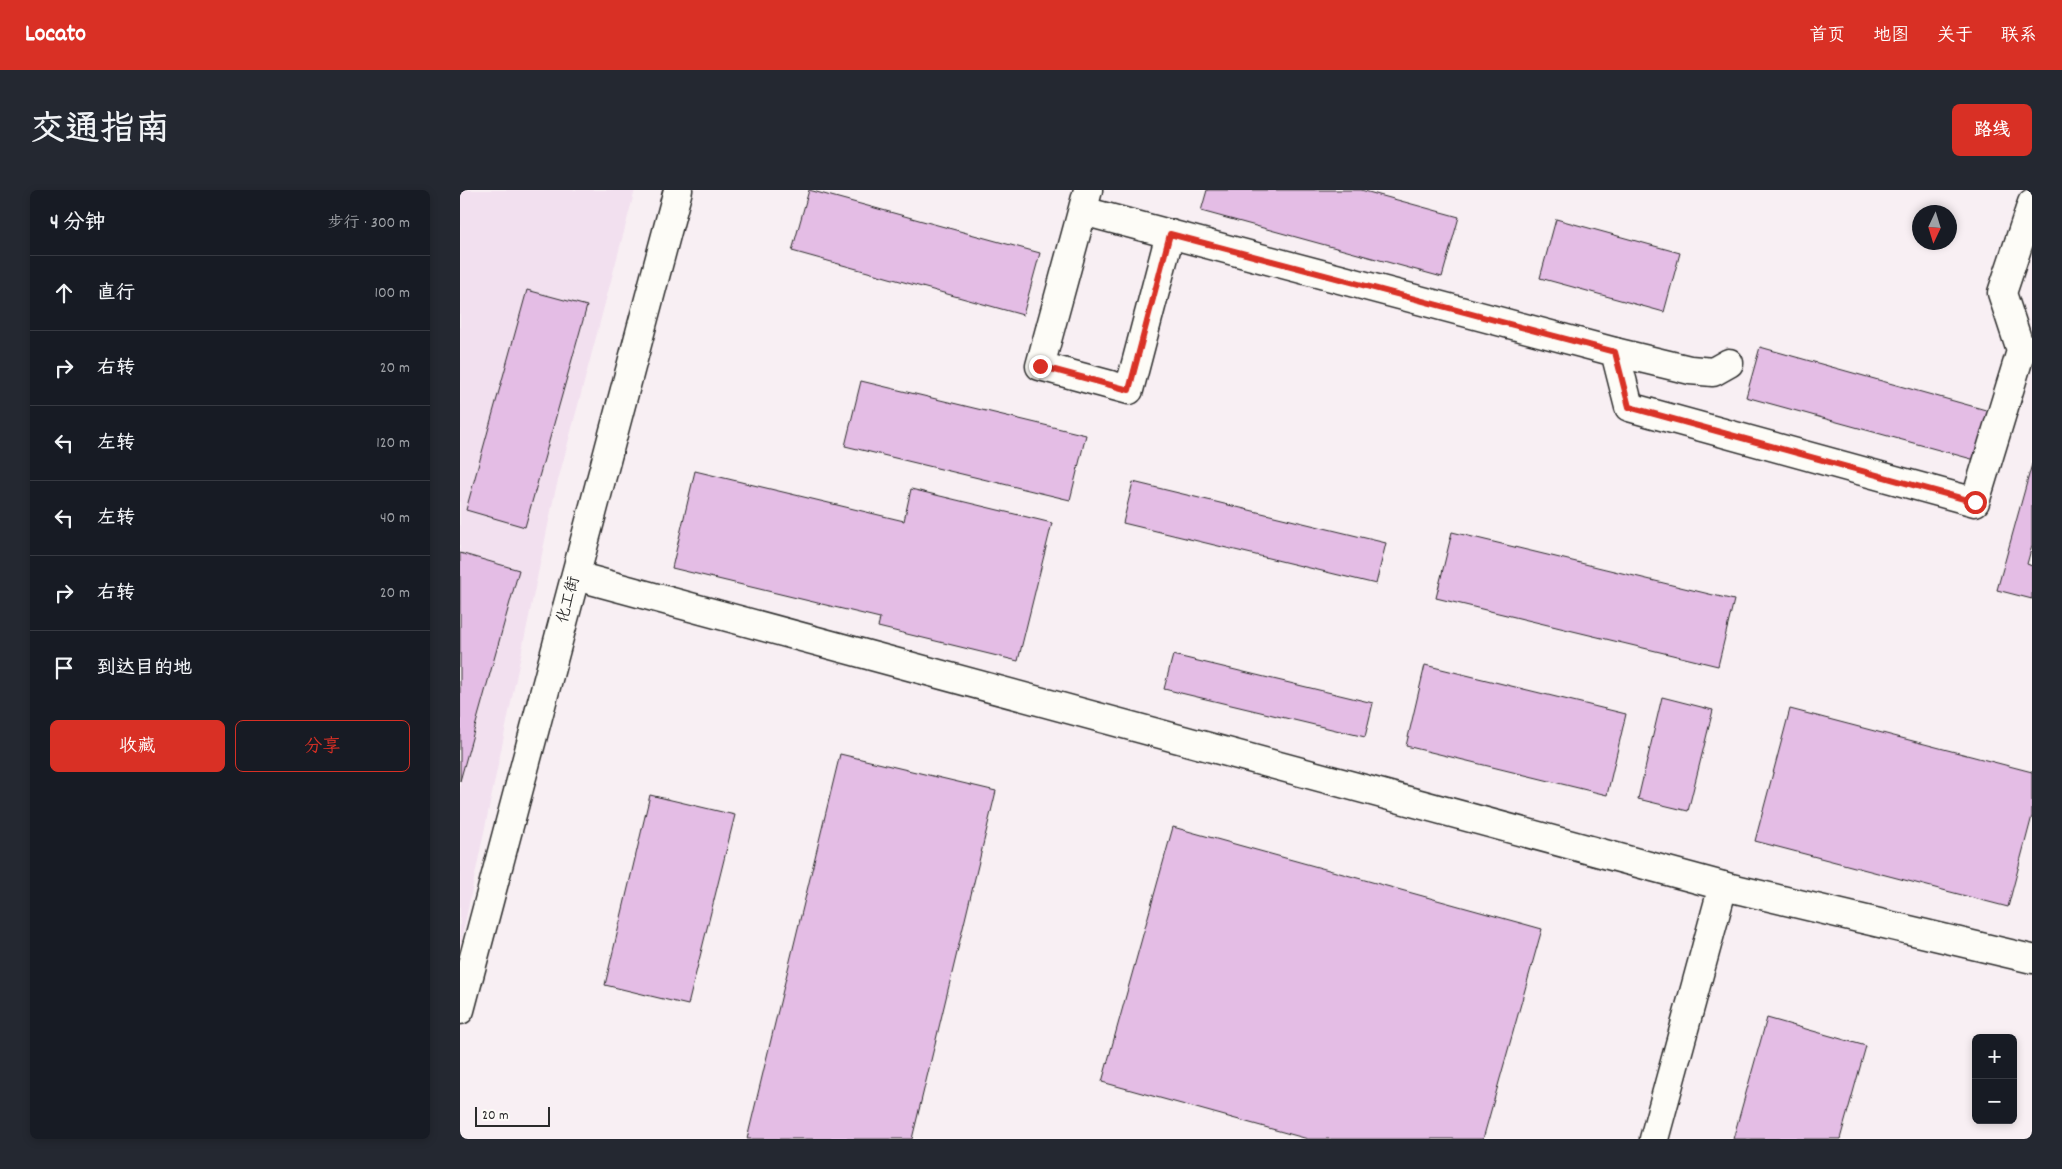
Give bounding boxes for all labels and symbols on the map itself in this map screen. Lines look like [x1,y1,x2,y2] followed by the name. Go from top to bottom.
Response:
[1912,205,1957,250] north arrow
[1029,355,1052,378] route end
[1964,491,1987,514] route start
[552,574,586,626] street label: 化工街
[475,1104,550,1127] scale bar

